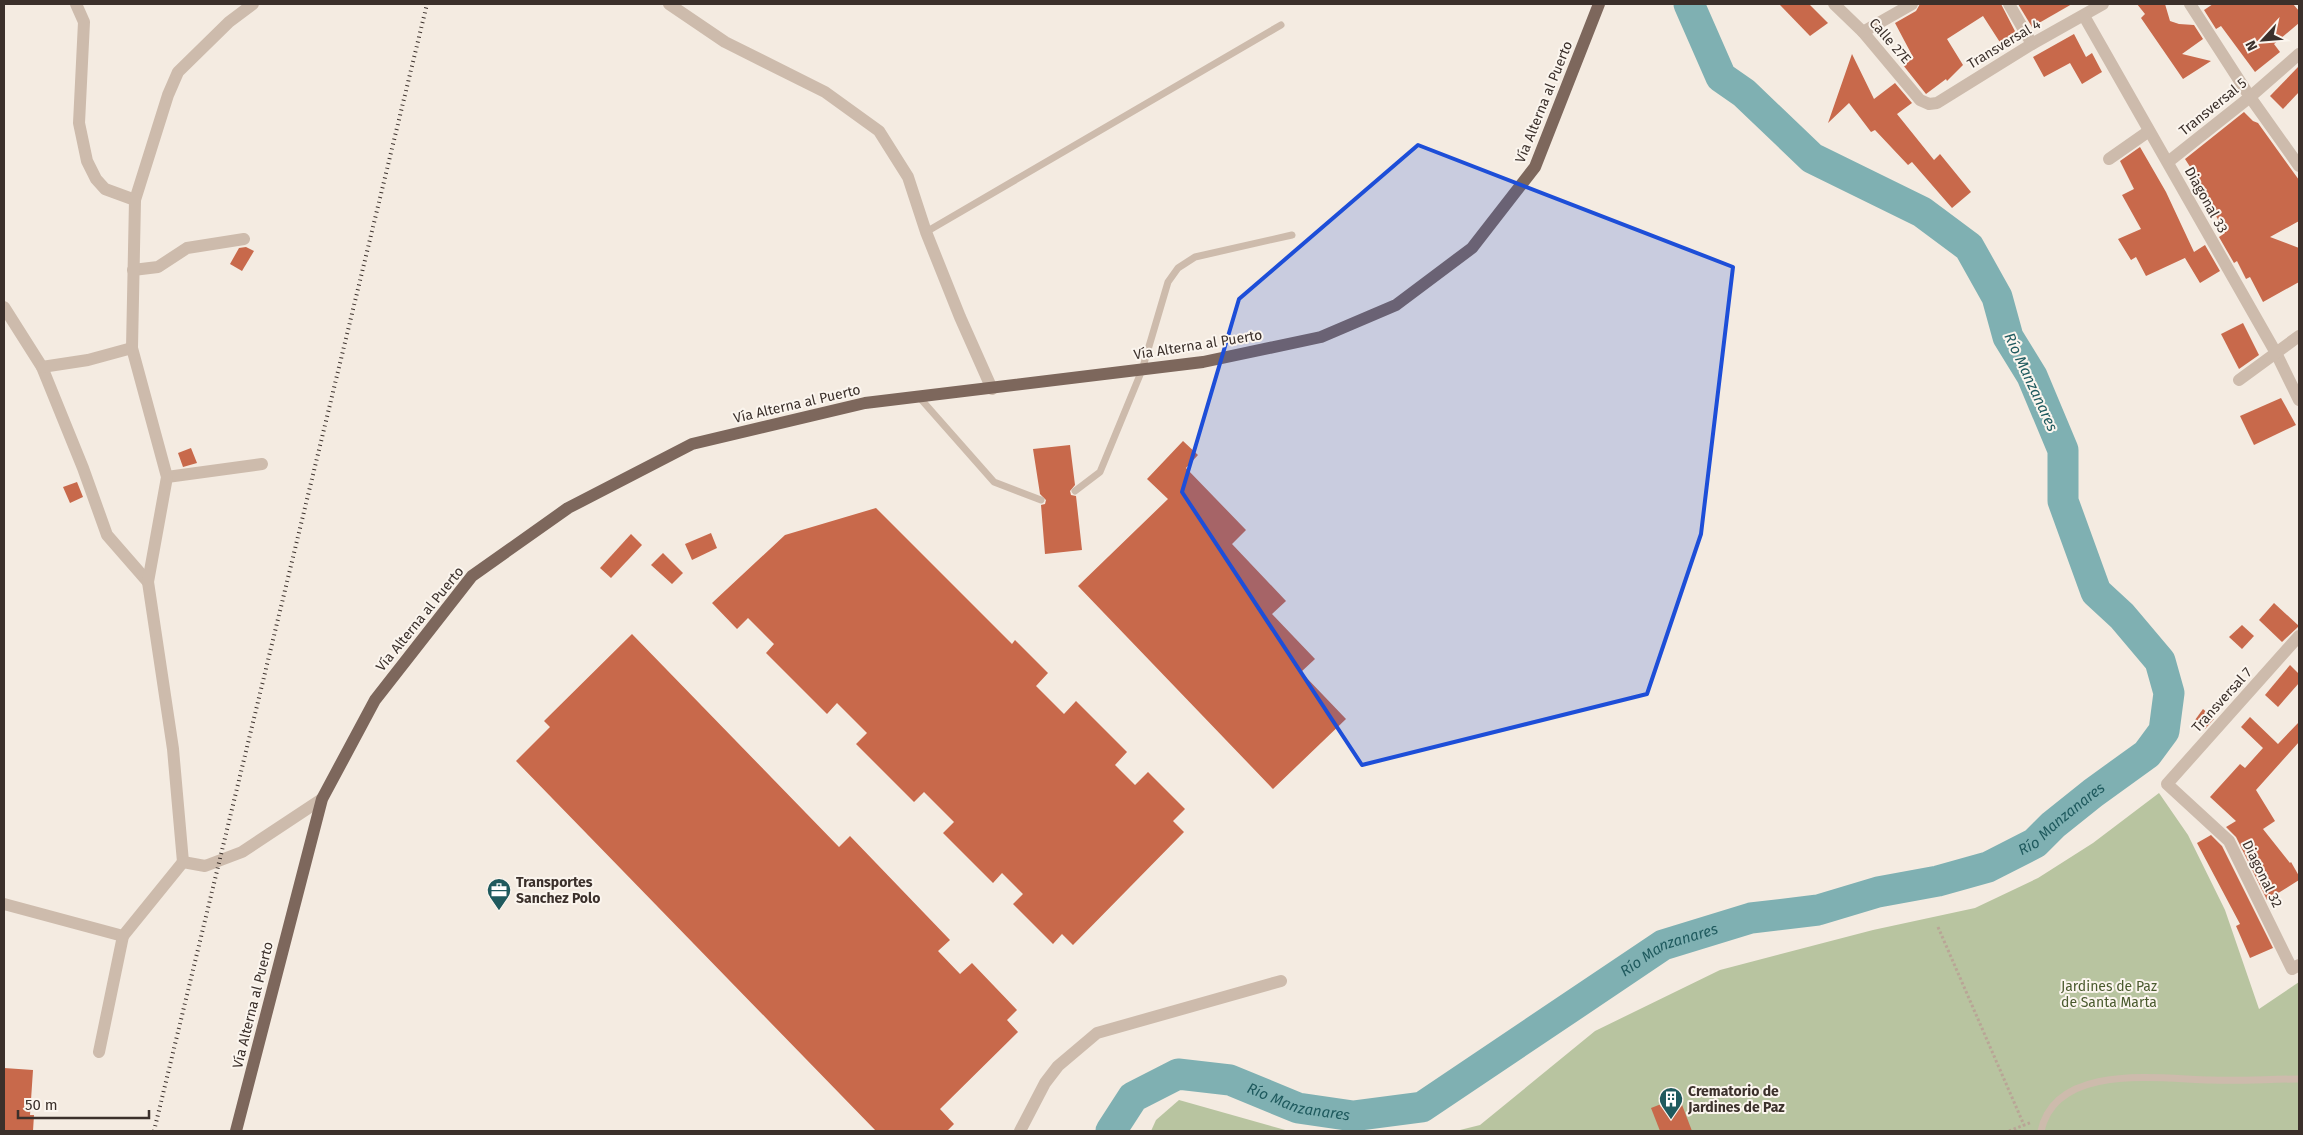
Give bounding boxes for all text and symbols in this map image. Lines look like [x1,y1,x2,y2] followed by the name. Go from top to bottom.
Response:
[1865,15,1915,67] street label: Calle 27E
[1964,15,2044,73] street label: Transversal 4
[2238,15,2288,65] north arrow
[2242,38,2261,53] text: N
[1512,39,1576,165] street label: Vía Alterna al Puerto
[2176,75,2250,139] street label: Transversal 5
[2181,164,2231,236] street label: Diagonal 33
[1132,326,1264,364] street label: Vía Alterna al Puerto
[2000,330,2062,434] water label: Río Manzanares
[732,381,862,427] street label: Vía Alterna al Puerto
[372,563,468,675] street label: Vía Alterna al Puerto
[2188,664,2256,736] street label: Transversal 7
[2015,778,2108,859] water label: Río Manzanares
[2238,837,2286,911] street label: Diagonal 32
[516,874,600,907] place label: Transportes Sanchez Polo
[486,877,512,911] office icon: Transportes Sanchez Polo
[1617,920,1720,980] water label: Río Manzanares
[229,940,277,1070] street label: Vía Alterna al Puerto
[2061,978,2157,1011] park label: Jardines de Paz de Santa Marta
[1244,1079,1351,1124] water label: Río Manzanares
[1687,1083,1785,1116] place label: Crematorio de Jardines de Paz
[1658,1086,1684,1120] building icon: Crematorio de Jardines de Paz
[18,1088,149,1120] scale bar
[25,1096,58,1114] text: 50 m

